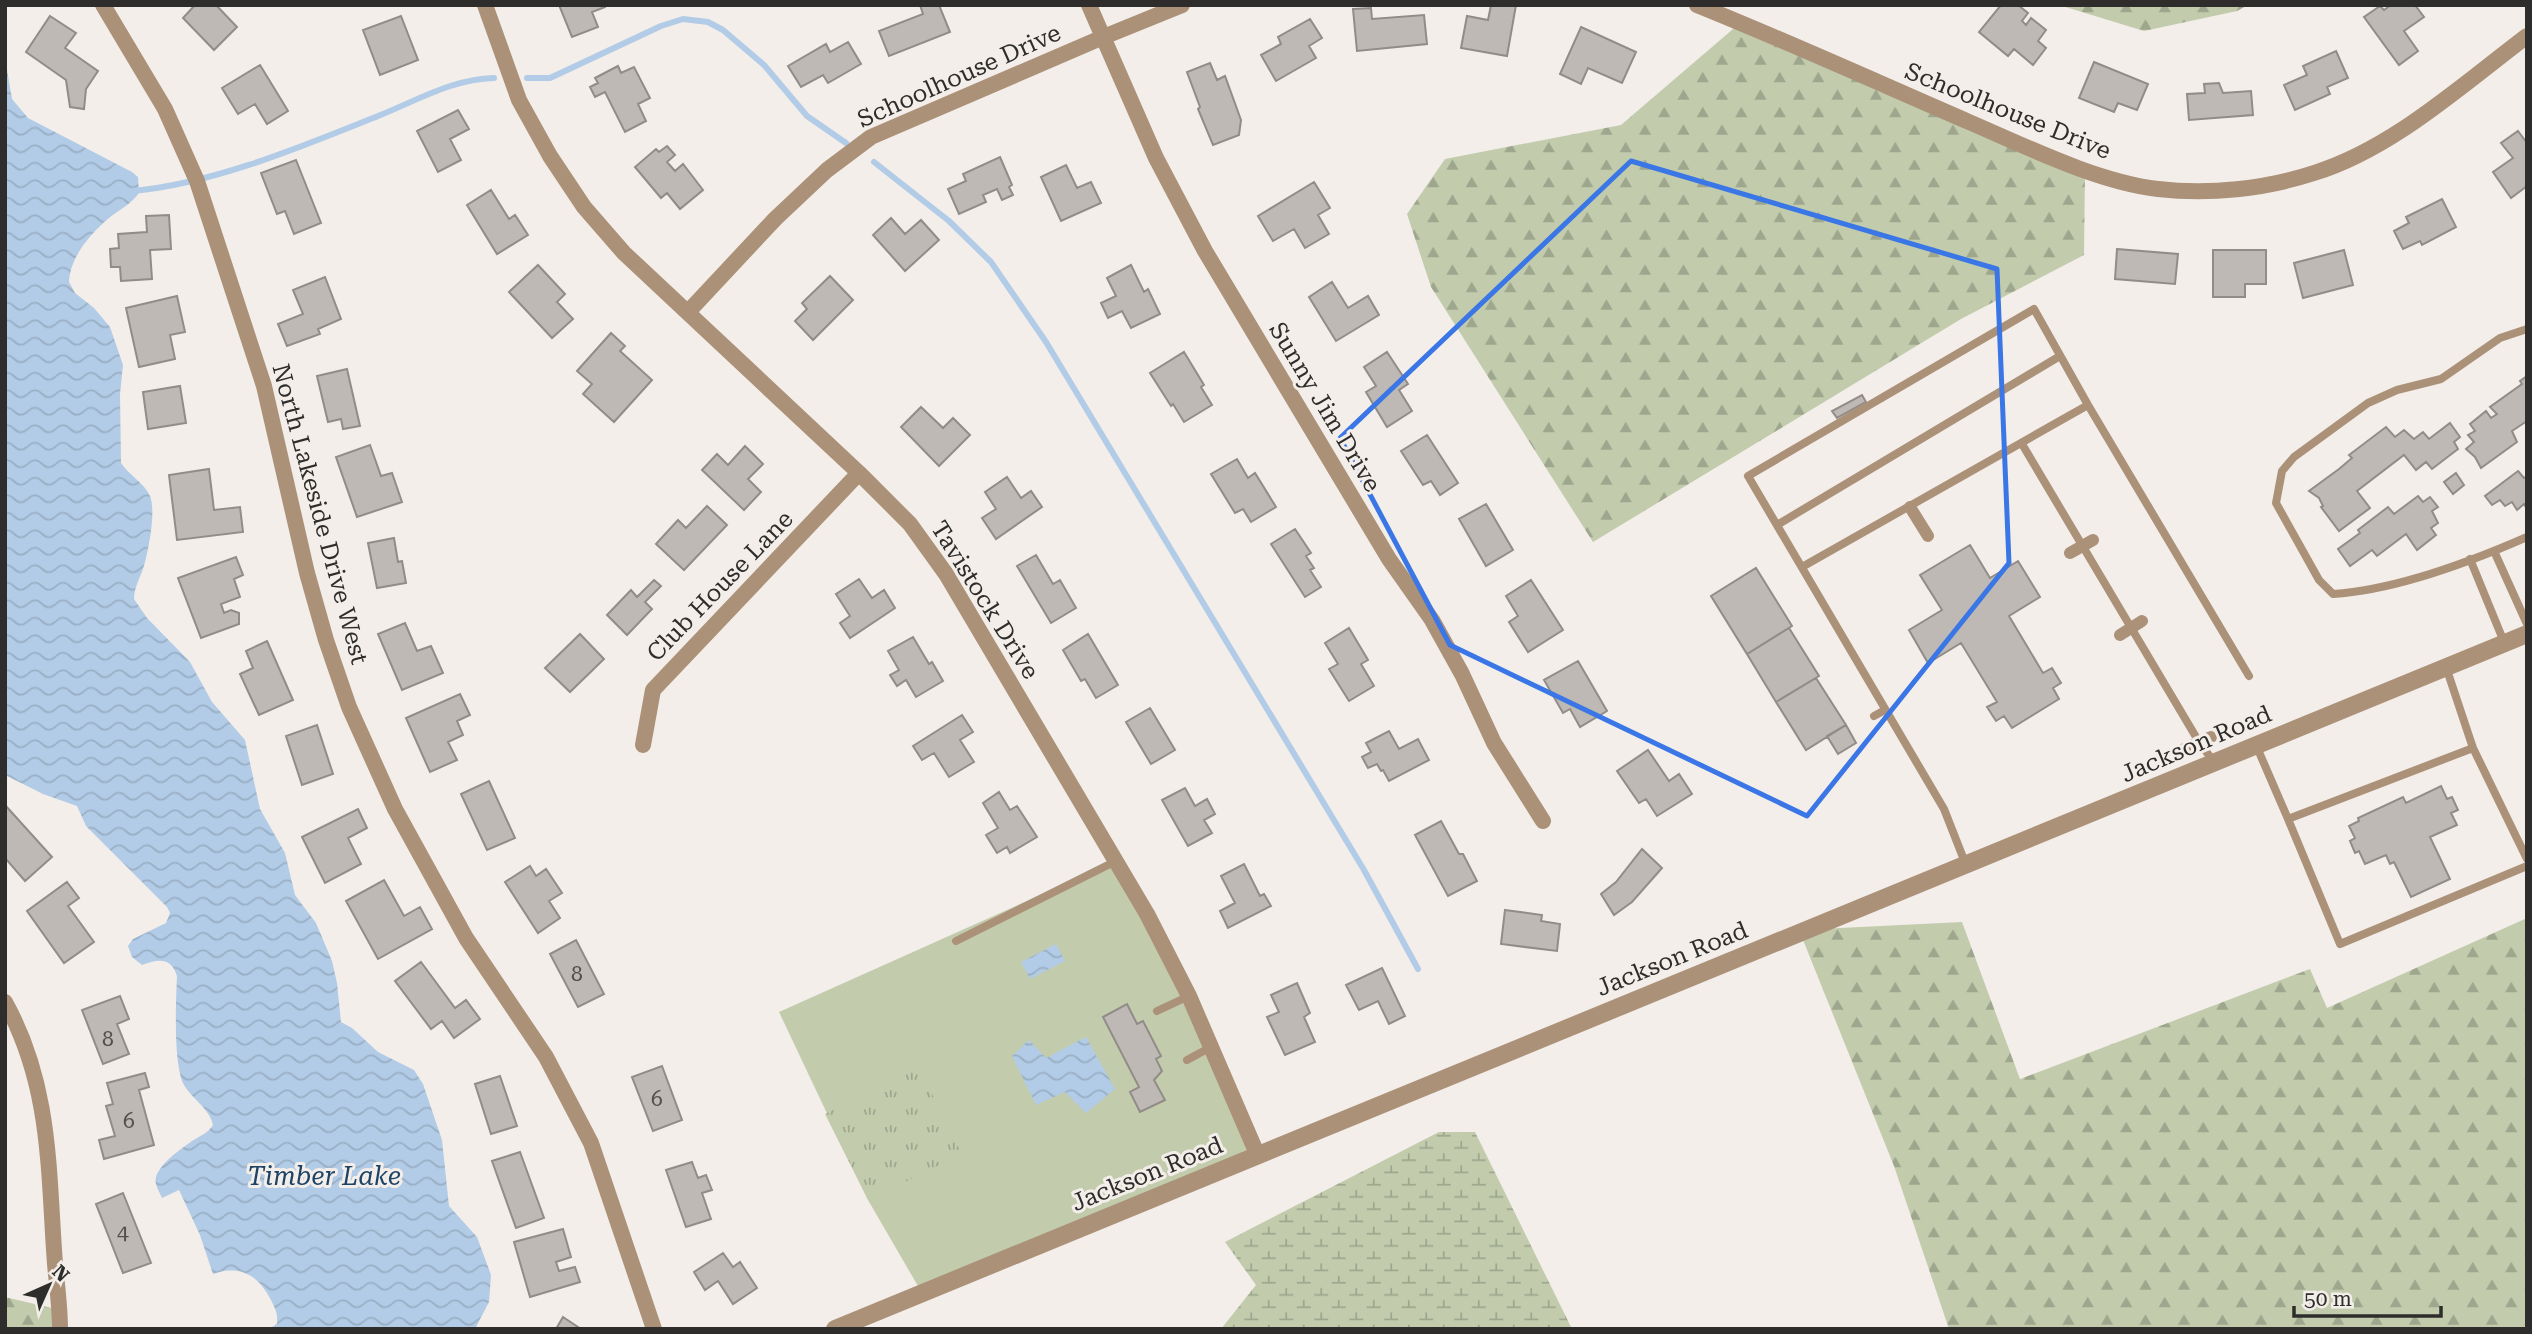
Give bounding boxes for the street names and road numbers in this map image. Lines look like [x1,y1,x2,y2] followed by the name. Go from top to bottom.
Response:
[853,19,1065,133] street label: Schoolhouse Drive
[1901,57,2115,165] street label: Schoolhouse Drive
[1263,317,1387,497] street label: Sunny Jim Drive
[266,361,374,667] street label: North Lakeside Drive West
[641,505,799,667] street label: Club House Lane
[925,516,1045,684] street label: Tavistock Drive
[2117,700,2275,788] street label: Jackson Road
[1592,916,1752,1002] street label: Jackson Road
[1067,1131,1227,1217] street label: Jackson Road

